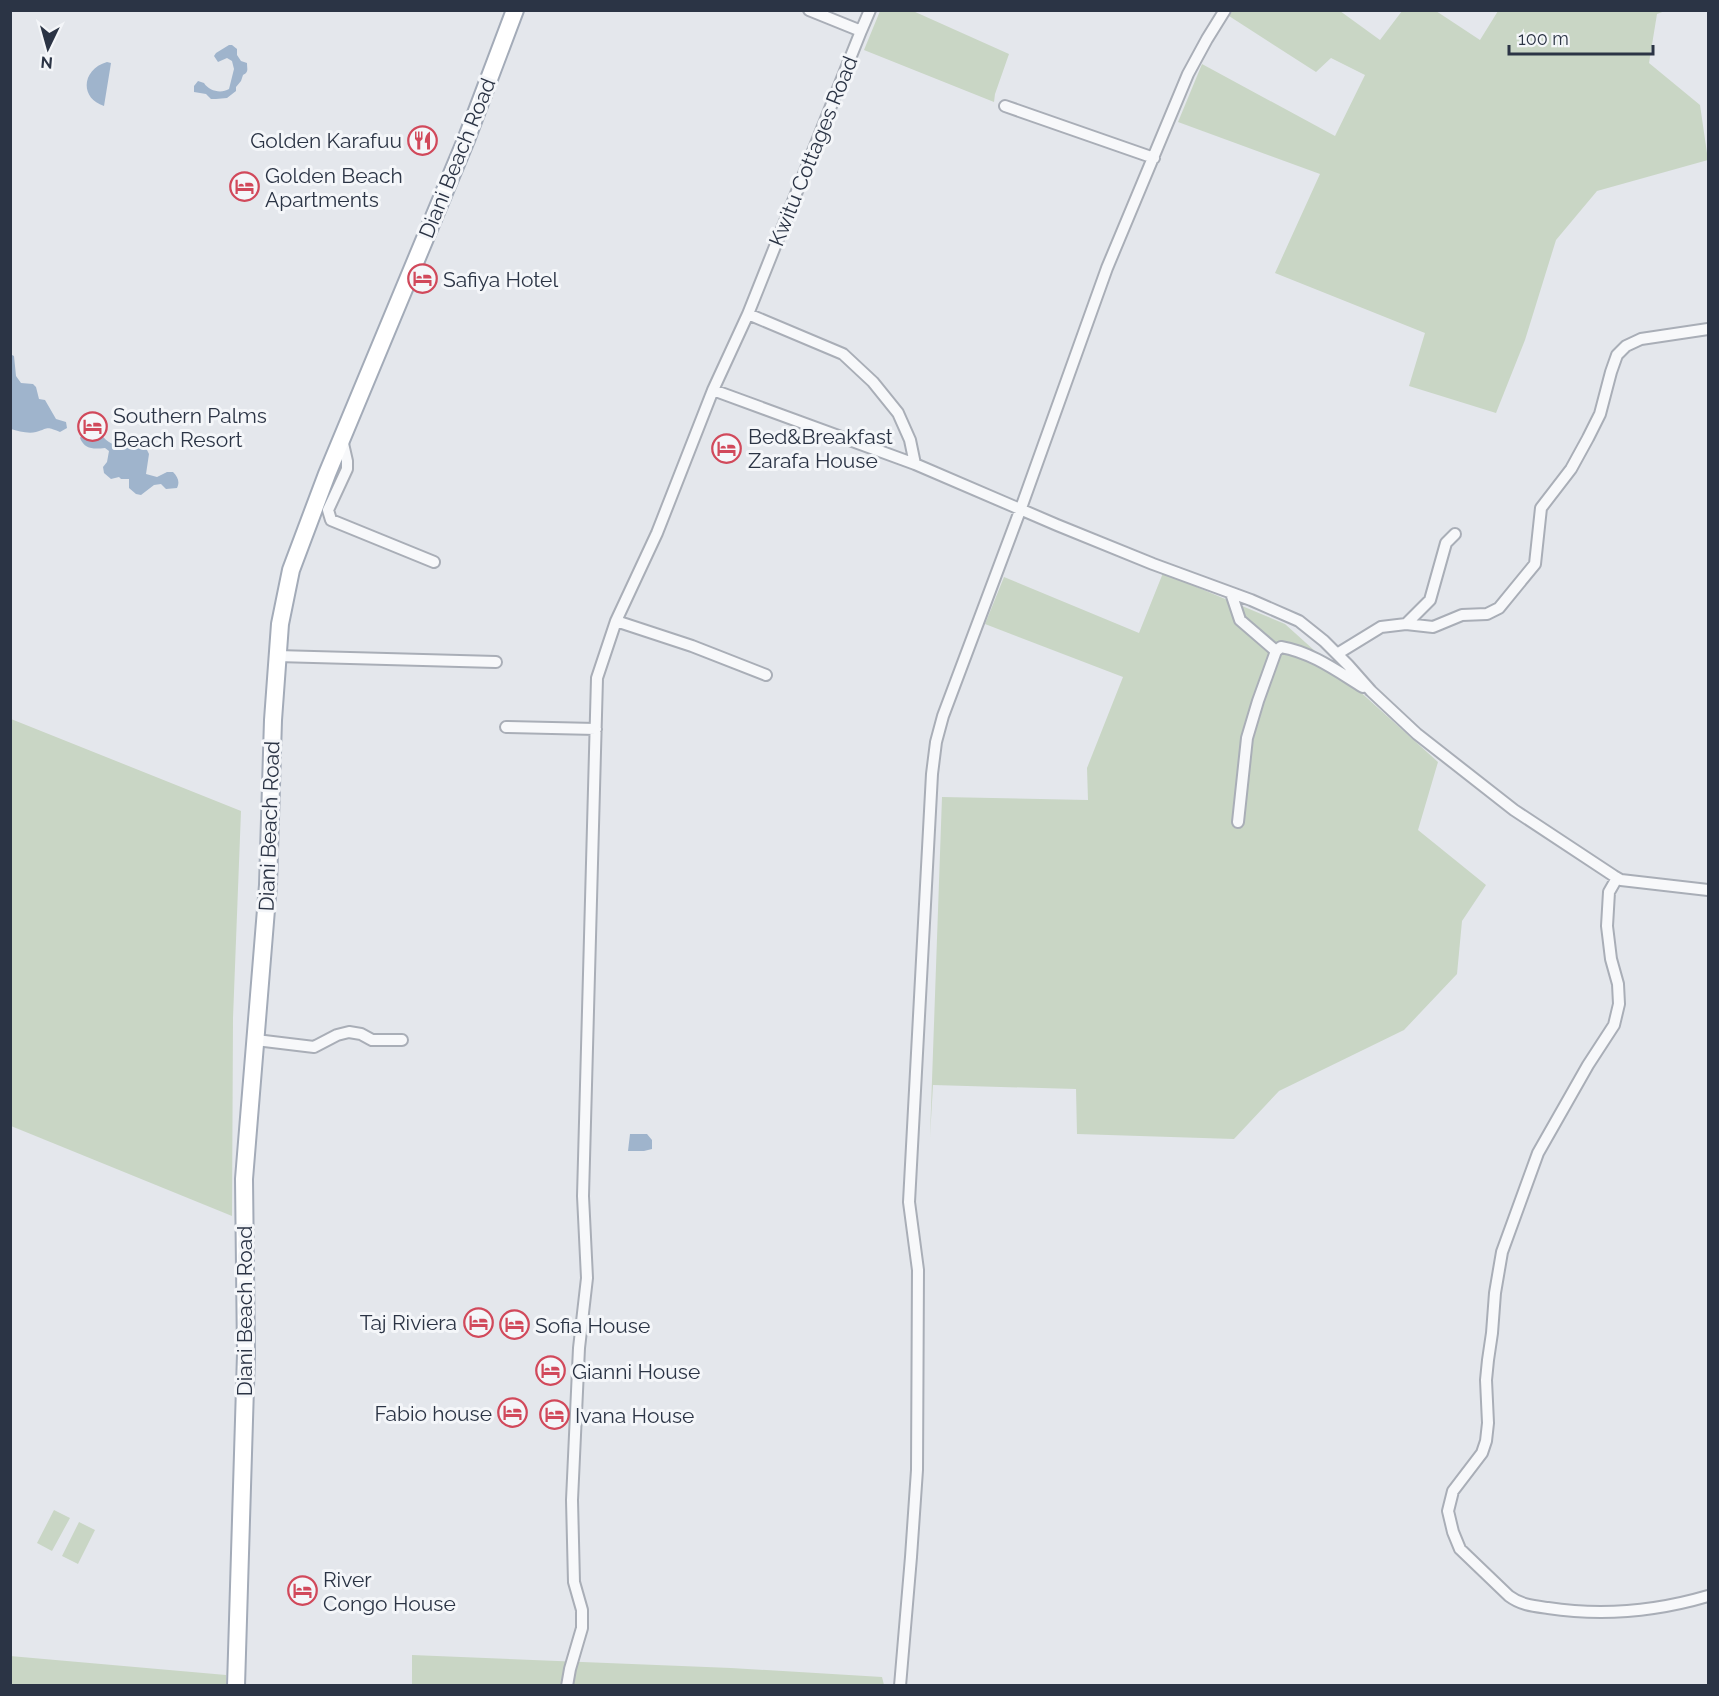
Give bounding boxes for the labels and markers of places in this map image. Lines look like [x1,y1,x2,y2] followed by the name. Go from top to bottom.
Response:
[407,124,439,156] restaurant icon: Golden Karafuu
[250,128,402,153] place label: Golden Karafuu
[265,163,403,212] place label: Golden Beach Apartments
[228,171,260,203] hotel icon: Golden Beach Apartments
[406,263,438,295] hotel icon: Safiya Hotel
[443,267,558,292] place label: Safiya Hotel
[113,403,267,452] place label: Southern Palms Beach Resort
[76,411,108,443] hotel icon: Southern Palms Beach Resort
[748,424,893,473] place label: Bed&Breakfast Zarafa House
[711,432,743,464] hotel icon: Bed&Breakfast Zarafa House
[462,1306,494,1338] hotel icon: Taj Riviera
[498,1309,530,1341] hotel icon: Sofia House
[360,1310,457,1335] place label: Taj Riviera
[535,1313,650,1338] place label: Sofia House
[535,1355,567,1387] hotel icon: Gianni House
[572,1359,700,1384] place label: Gianni House
[497,1397,529,1429] hotel icon: Fabio house
[538,1399,570,1431] hotel icon: Ivana House
[374,1401,492,1426] place label: Fabio house
[575,1403,694,1428] place label: Ivana House
[323,1567,456,1616] place label: River Congo House
[286,1575,318,1607] hotel icon: River Congo House

